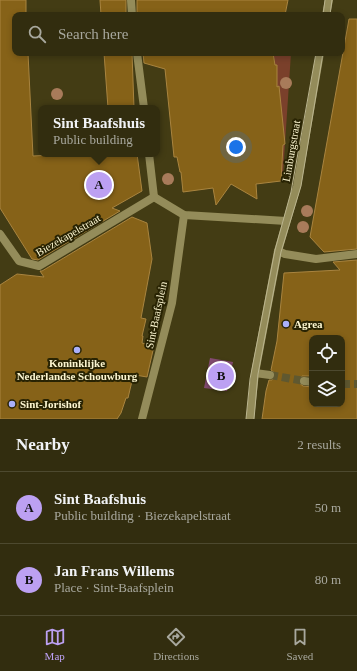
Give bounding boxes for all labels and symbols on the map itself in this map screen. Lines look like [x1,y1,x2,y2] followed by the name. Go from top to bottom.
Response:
[280,119,302,183] street label: Limburgstraat
[226,137,246,157] your location
[86,170,112,200] pin: A
[34,212,102,258] street label: Biezekapelstraat
[143,280,169,350] street label: Sint-Baafsplein
[294,318,323,330] place label: Agrea
[281,319,291,329] marker: Agrea
[72,345,82,355] marker: Koninklijke Nederlandse Schouwburg
[17,357,138,382] place label: Koninklijke Nederlandse Schouwburg
[208,361,234,391] pin: B
[20,398,81,410] place label: Sint-Jorishof
[7,399,17,409] marker: Sint-Jorishof

